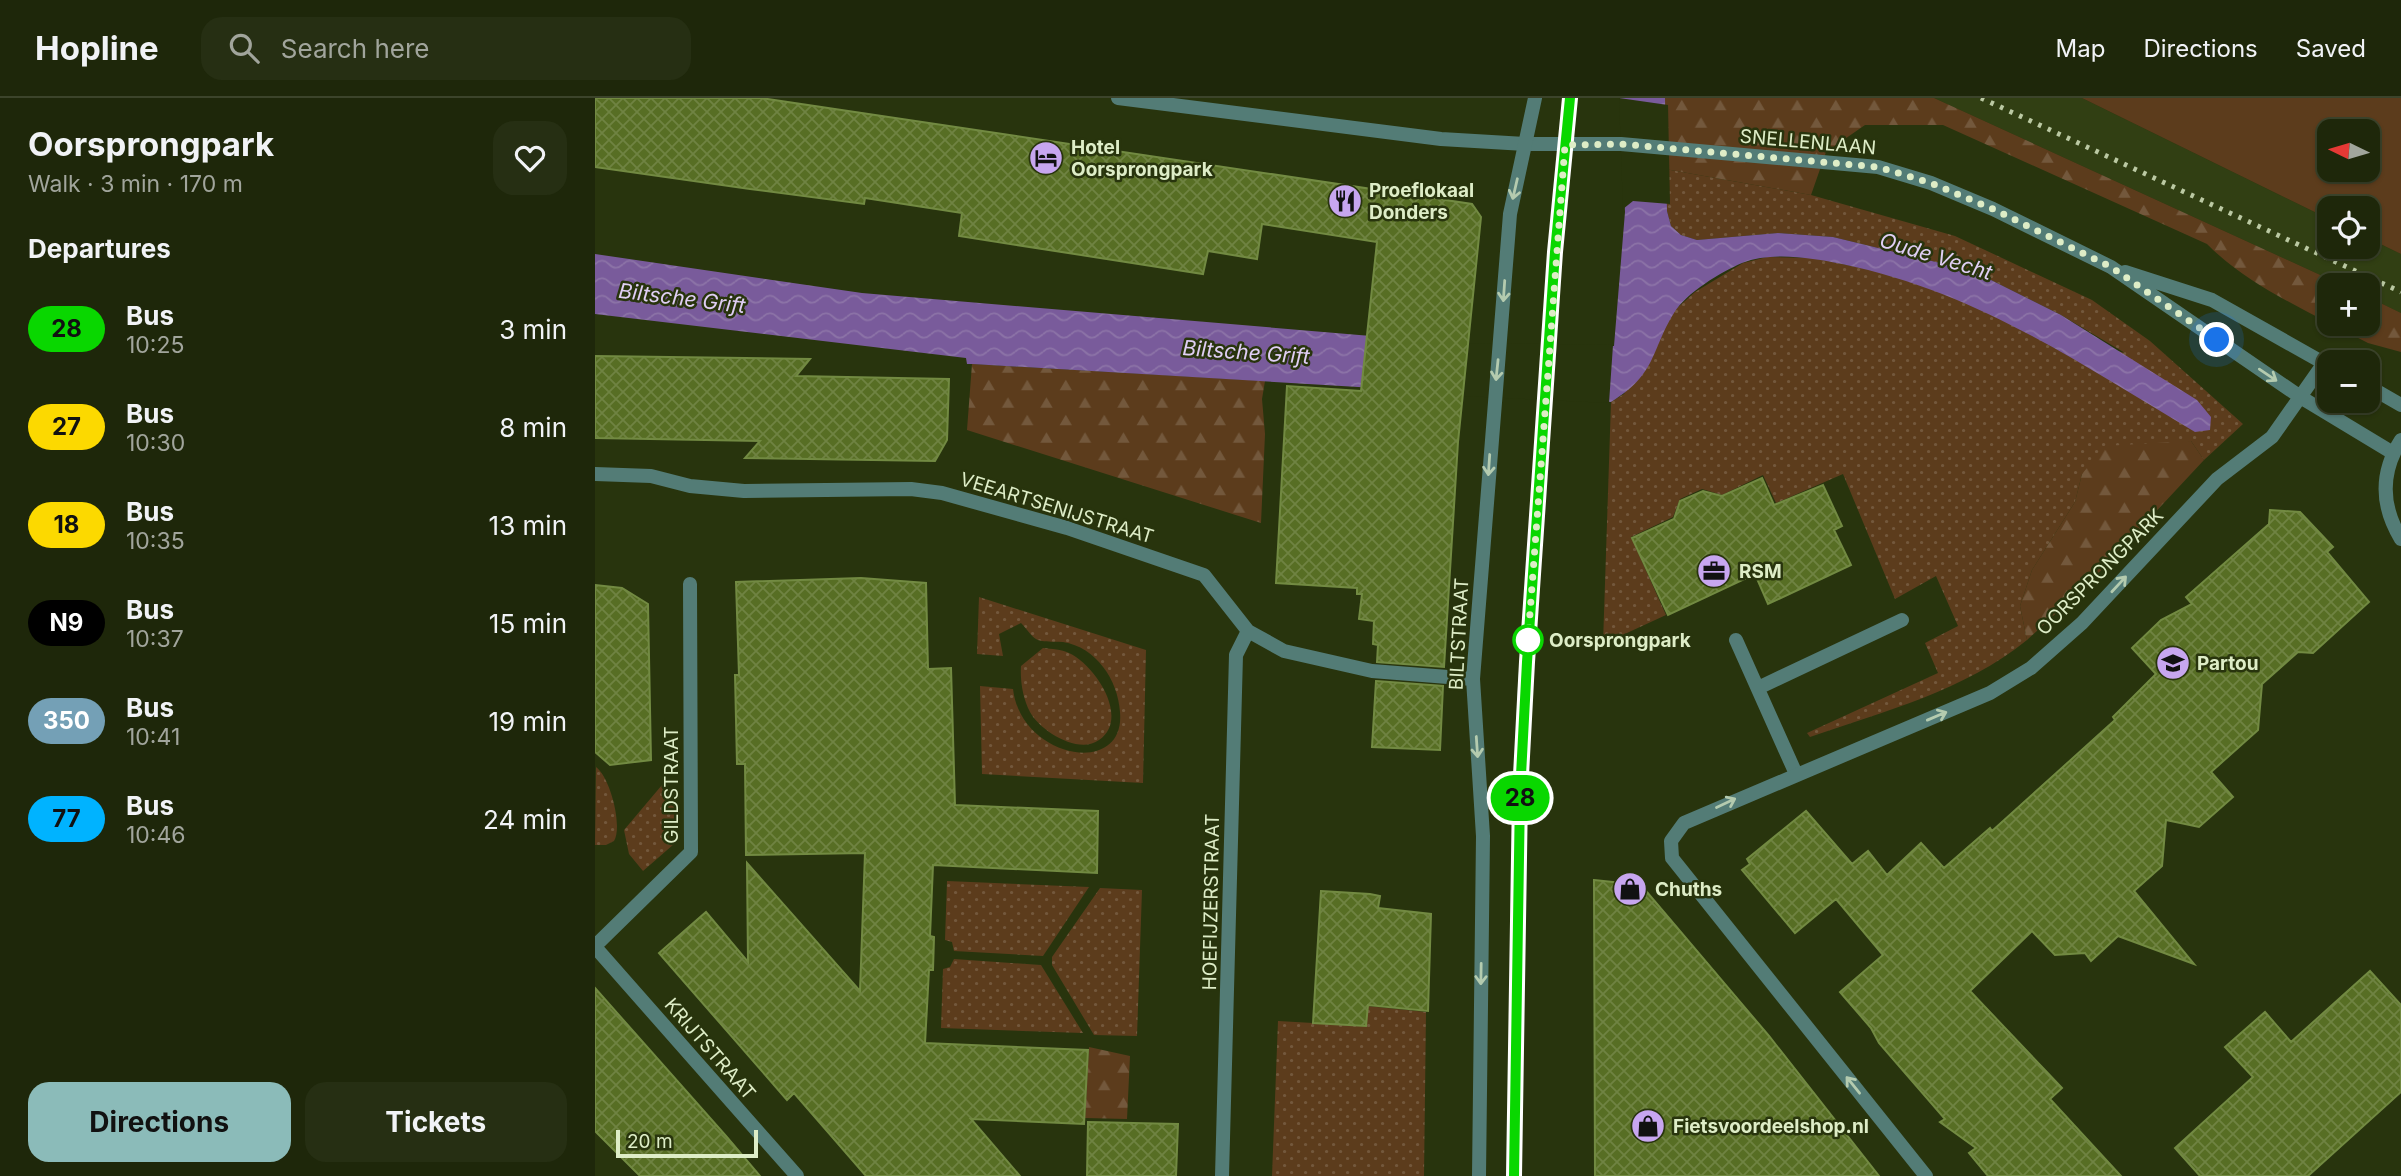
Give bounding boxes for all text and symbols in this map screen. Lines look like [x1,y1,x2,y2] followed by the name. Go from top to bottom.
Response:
[201,17,691,80] search box
[35,28,159,68] text: Hopline
[225,29,263,67] icon: search
[281,33,429,64] text: Search here
[2056,34,2105,63] text: Map
[2143,34,2258,63] text: Directions
[2296,34,2366,63] text: Saved
[2317,119,2380,182] north arrow
[2317,119,2380,413] map controls
[493,121,567,195] button: heart
[28,124,274,164] text: Oorsprongpark
[1739,125,1877,159] street label: SNELLENLAAN
[1071,136,1213,181] place label: Hotel Oorsprongpark
[1027,139,1065,177] hotel icon: Hotel Oorsprongpark
[28,170,243,198] text: Walk · 3 min · 170 m
[1508,177,1522,200] one-way arrow
[1369,179,1474,224] place label: Proeflokaal Donders
[1326,182,1364,220] restaurant icon: Proeflokaal Donders
[2317,196,2380,259] button: locate
[1877,227,1996,285] water label: Oude Vecht
[28,233,171,264] text: Departures
[2317,273,2380,336] button: +
[617,278,748,318] water label: Biltsche Grift
[1497,279,1510,302] one-way arrow
[126,300,174,331] text: Bus
[51,314,82,343] text: 28
[499,314,567,345] text: 3 min
[2199,322,2234,357] your location
[126,331,185,359] text: 10:25
[1182,335,1312,369] water label: Biltsche Grift
[2317,350,2380,413] button: −
[1490,358,1503,381] one-way arrow
[2258,368,2277,382] one-way arrow
[126,398,174,429] text: Bus
[52,412,81,441] text: 27
[499,412,567,443] text: 8 min
[126,429,185,457] text: 10:30
[1482,454,1495,476] one-way arrow
[957,468,1157,548] street label: VEEARTSENIJSTRAAT
[126,496,174,527] text: Bus
[2032,504,2168,640] street label: OORSPRONGPARK
[54,510,79,539] text: 18
[489,510,567,541] text: 13 min
[126,527,185,555] text: 10:35
[1695,552,1733,590] office icon: RSM
[1739,560,1782,583] place label: RSM
[2110,576,2127,593] one-way arrow
[1445,577,1473,691] street label: BILTSTRAAT
[126,594,174,625] text: Bus
[50,608,83,637] text: N9
[489,608,567,639] text: 15 min
[126,625,184,653] text: 10:37
[1513,625,1543,655] marker: Oorsprongpark
[1549,629,1691,652] place label: Oorsprongpark
[2154,644,2192,682] school or university icon: Partou
[2197,652,2258,675] place label: Partou
[126,692,174,723] text: Bus
[43,706,90,735] text: 350
[489,706,567,737] text: 19 min
[1925,709,1947,722] one-way arrow
[126,723,180,751] text: 10:41
[660,726,683,844] street label: GILDSTRAAT
[1471,735,1484,758] one-way arrow
[1489,775,1551,821] line badge: 28
[1505,783,1535,812] text: 28
[126,790,174,821] text: Bus
[1715,796,1737,809] one-way arrow
[52,804,81,833] text: 77
[483,804,567,835] text: 24 min
[1198,813,1224,991] street label: HOEFIJZERSTRAAT
[126,821,186,849] text: 10:46
[1611,870,1649,908] shop icon: Chuths
[1655,878,1722,901] place label: Chuths
[1474,963,1488,986] one-way arrow
[660,994,760,1104] street label: KRIJTSTRAAT
[1845,1076,1860,1094] one-way arrow
[28,1082,291,1162] button: Directions
[305,1082,567,1162] button: Tickets
[1629,1107,1667,1145] shop icon: Fietsvoordeelshop.nl
[1673,1115,1869,1138] place label: Fietsvoordeelshop.nl
[616,1127,758,1159] scale bar
[627,1130,673,1153] text: 20 m

